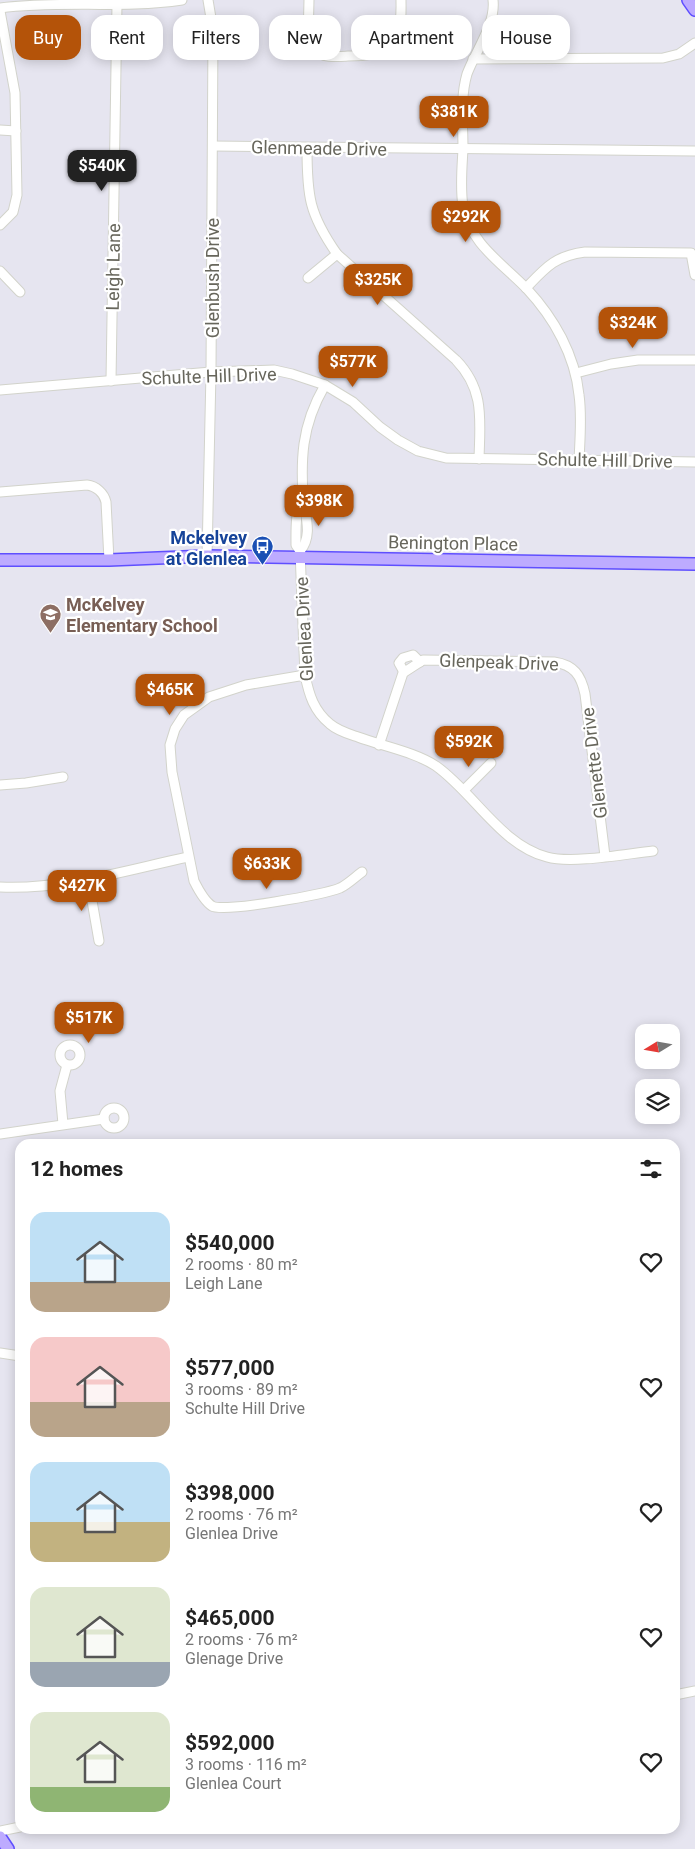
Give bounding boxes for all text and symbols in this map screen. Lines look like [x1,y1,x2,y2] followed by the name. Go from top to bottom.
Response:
[15,15,81,60] chip: Buy
[91,15,163,60] chip: Rent
[173,15,259,60] chip: Filters
[269,15,341,60] chip: New
[351,15,472,60] chip: Apartment
[482,15,570,60] chip: House
[419,96,489,138] pin: $381K
[431,102,477,121] text: $381K
[251,136,387,160] street label: Glenmeade Drive
[67,150,137,192] pin: $540K
[79,156,125,175] text: $540K
[431,200,501,243] pin: $292K
[443,207,489,226] text: $292K
[202,218,223,338] street label: Glenbush Drive
[102,223,124,311] street label: Leigh Lane
[343,264,413,306] pin: $325K
[355,270,401,289] text: $325K
[598,306,668,349] pin: $324K
[610,313,656,332] text: $324K
[318,346,388,388] pin: $577K
[330,352,376,371] text: $577K
[141,363,277,389] street label: Schulte Hill Drive
[537,448,673,472] street label: Schulte Hill Drive
[284,484,354,527] pin: $398K
[296,491,342,510] text: $398K
[166,527,248,569] place label: Mckelvey at Glenlea
[388,531,518,555] street label: Benington Place
[251,535,275,566] bus stop icon: Mckelvey at Glenlea
[291,576,317,682] street label: Glenlea Drive
[66,594,218,636] place label: McKelvey Elementary School
[38,602,62,633] school or university icon: McKelvey Elementary School
[439,649,559,675] street label: Glenpeak Drive
[135,674,205,716] pin: $465K
[147,680,193,699] text: $465K
[577,706,611,820] street label: Glenette Drive
[434,726,504,768] pin: $592K
[446,732,492,751] text: $592K
[232,848,302,890] pin: $633K
[244,854,290,873] text: $633K
[47,870,117,912] pin: $427K
[59,876,105,895] text: $427K
[54,1002,124,1044] pin: $517K
[66,1008,112,1027] text: $517K
[635,1024,680,1069] north arrow
[635,1024,680,1124] map controls
[635,1079,680,1124] button: layers
[637,1155,665,1183] icon: filters
[30,1157,123,1181] text: 12 homes
[185,1231,275,1255] text: $540,000
[70,1232,130,1292] icon: home
[637,1248,665,1276] icon: heart
[185,1255,298,1274] text: 2 rooms · 80 m²
[185,1274,262,1293] text: Leigh Lane
[185,1356,275,1380] text: $577,000
[70,1357,130,1417] icon: home
[637,1373,665,1401] icon: heart
[185,1380,298,1399] text: 3 rooms · 89 m²
[185,1399,305,1418] text: Schulte Hill Drive
[185,1481,275,1505] text: $398,000
[70,1482,130,1542] icon: home
[637,1498,665,1526] icon: heart
[185,1505,298,1524] text: 2 rooms · 76 m²
[185,1524,278,1543] text: Glenlea Drive
[185,1606,275,1630] text: $465,000
[70,1607,130,1667] icon: home
[637,1623,665,1651] icon: heart
[185,1630,298,1649] text: 2 rooms · 76 m²
[185,1649,283,1668] text: Glenage Drive
[185,1731,275,1755] text: $592,000
[70,1732,130,1792] icon: home
[637,1748,665,1776] icon: heart
[185,1755,307,1774] text: 3 rooms · 116 m²
[185,1774,282,1793] text: Glenlea Court

